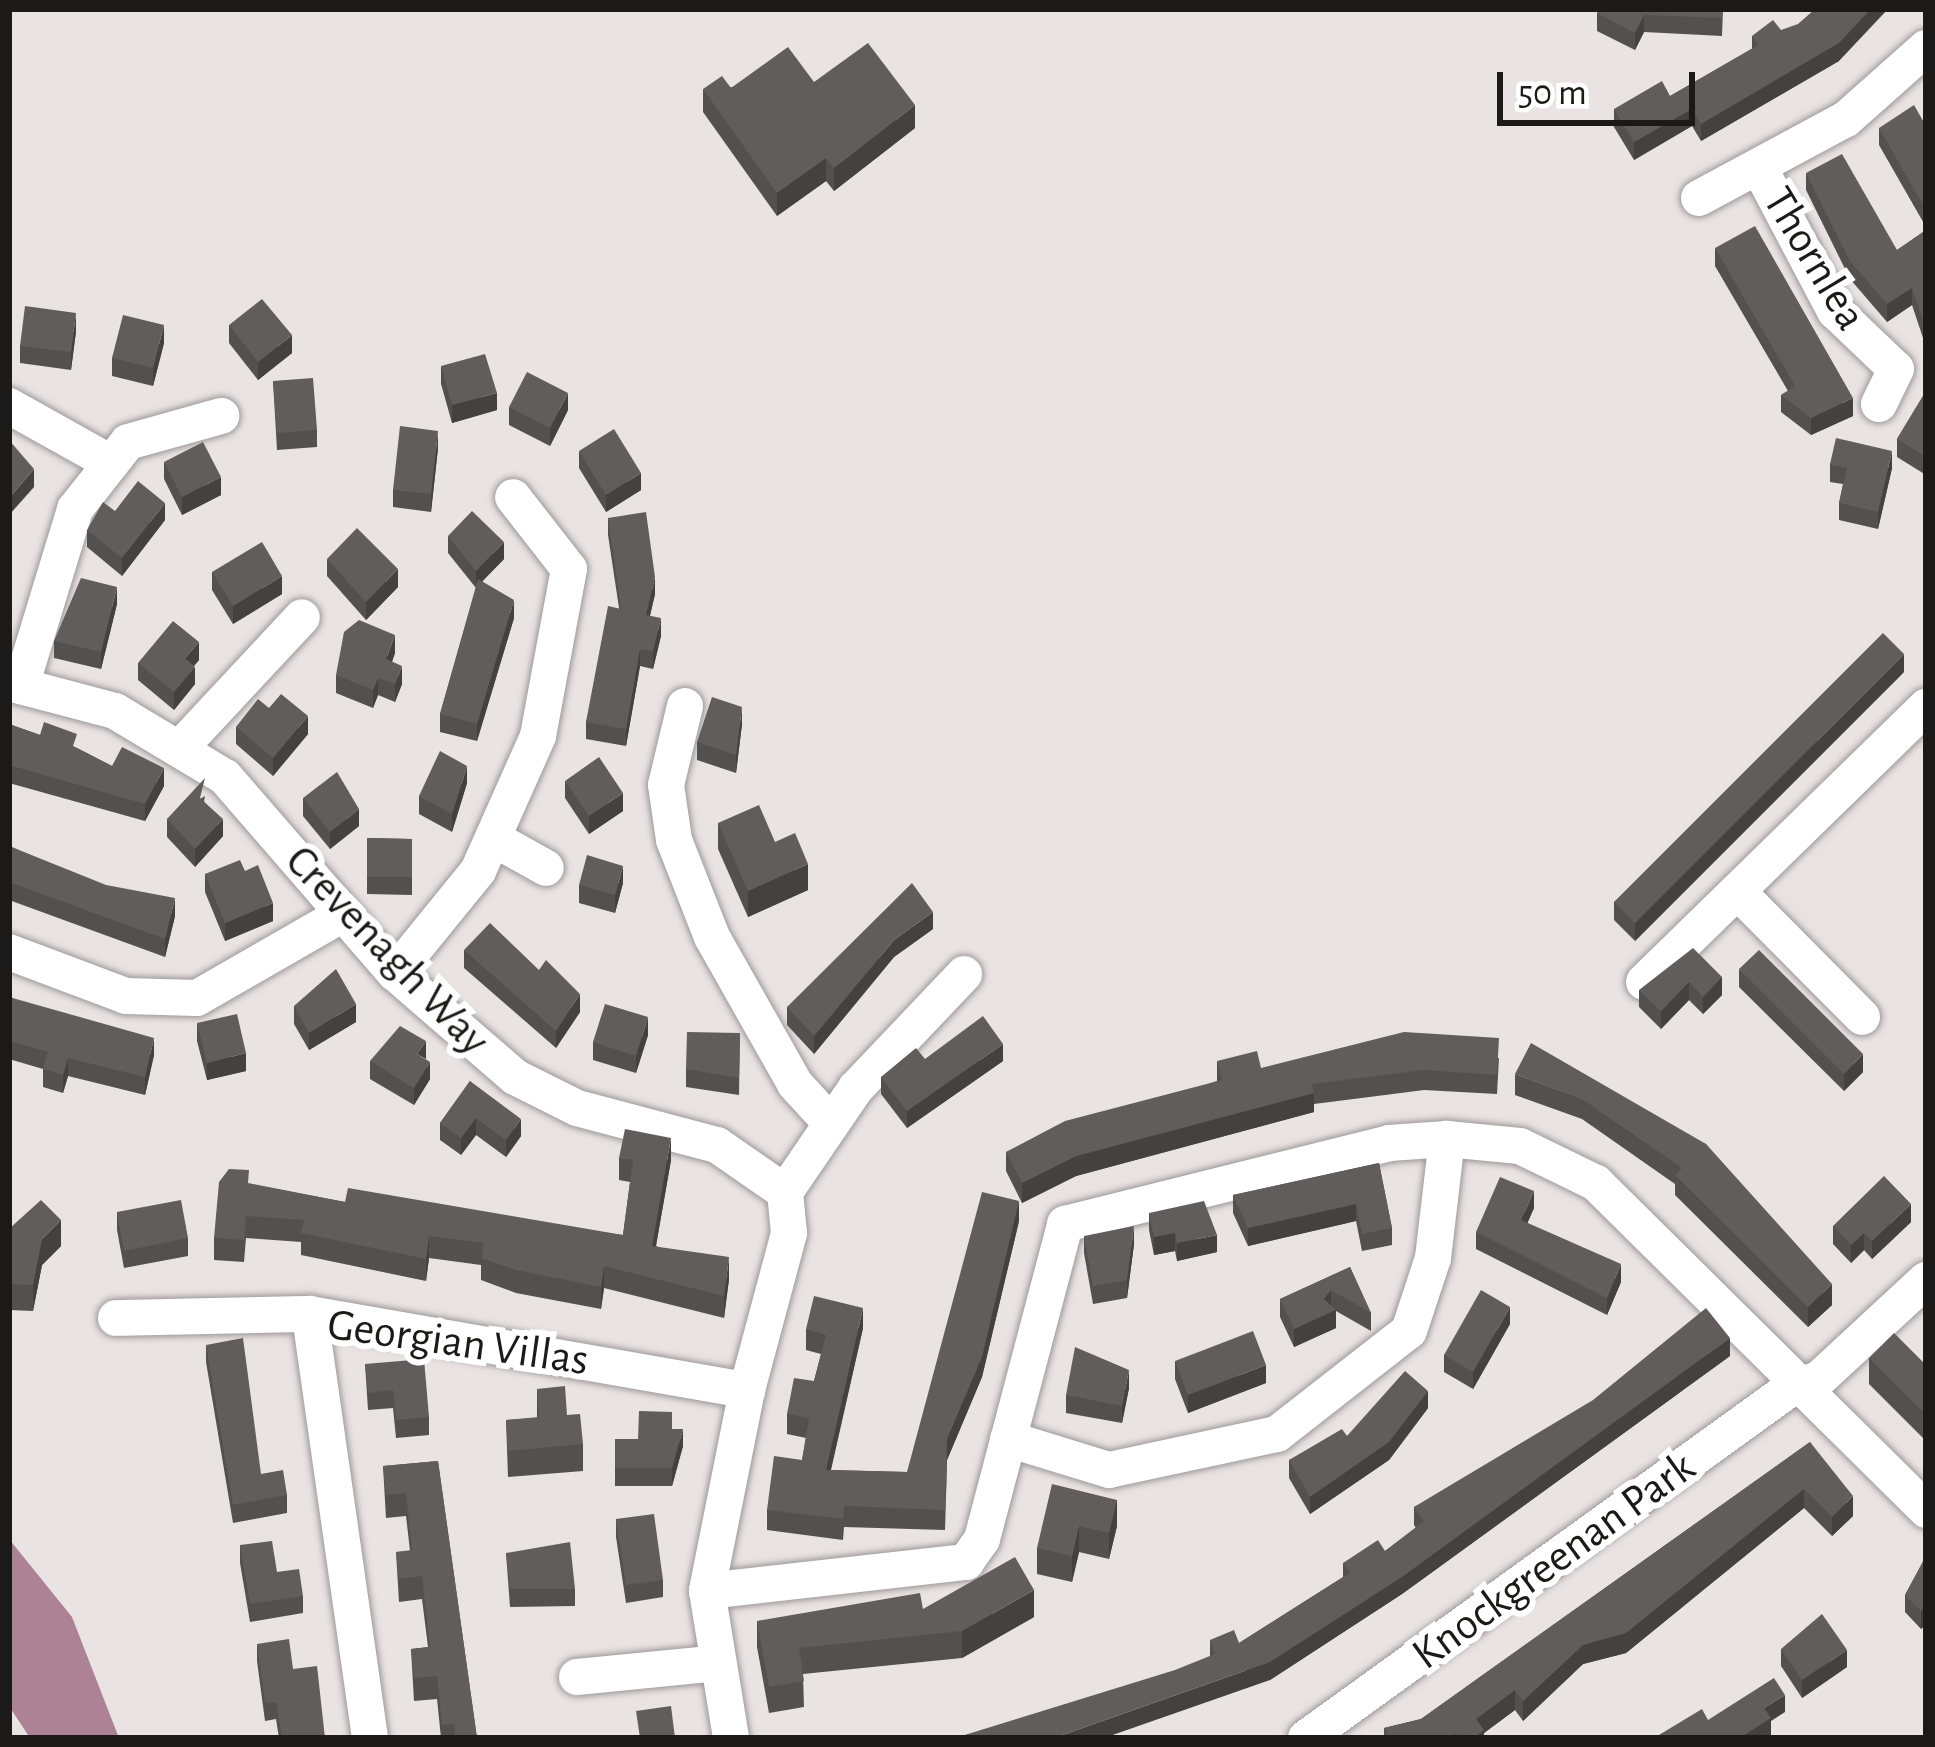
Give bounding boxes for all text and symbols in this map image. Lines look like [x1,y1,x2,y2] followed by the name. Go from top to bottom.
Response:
[1503,48,1701,122] scale bar
[1518,75,1587,111] text: 50 m
[1750,178,1878,340] street label: Thornlea
[274,835,500,1067] street label: Crevenagh Way
[324,1298,592,1388] street label: Georgian Villas
[1402,1440,1706,1682] street label: Knockgreenan Park

